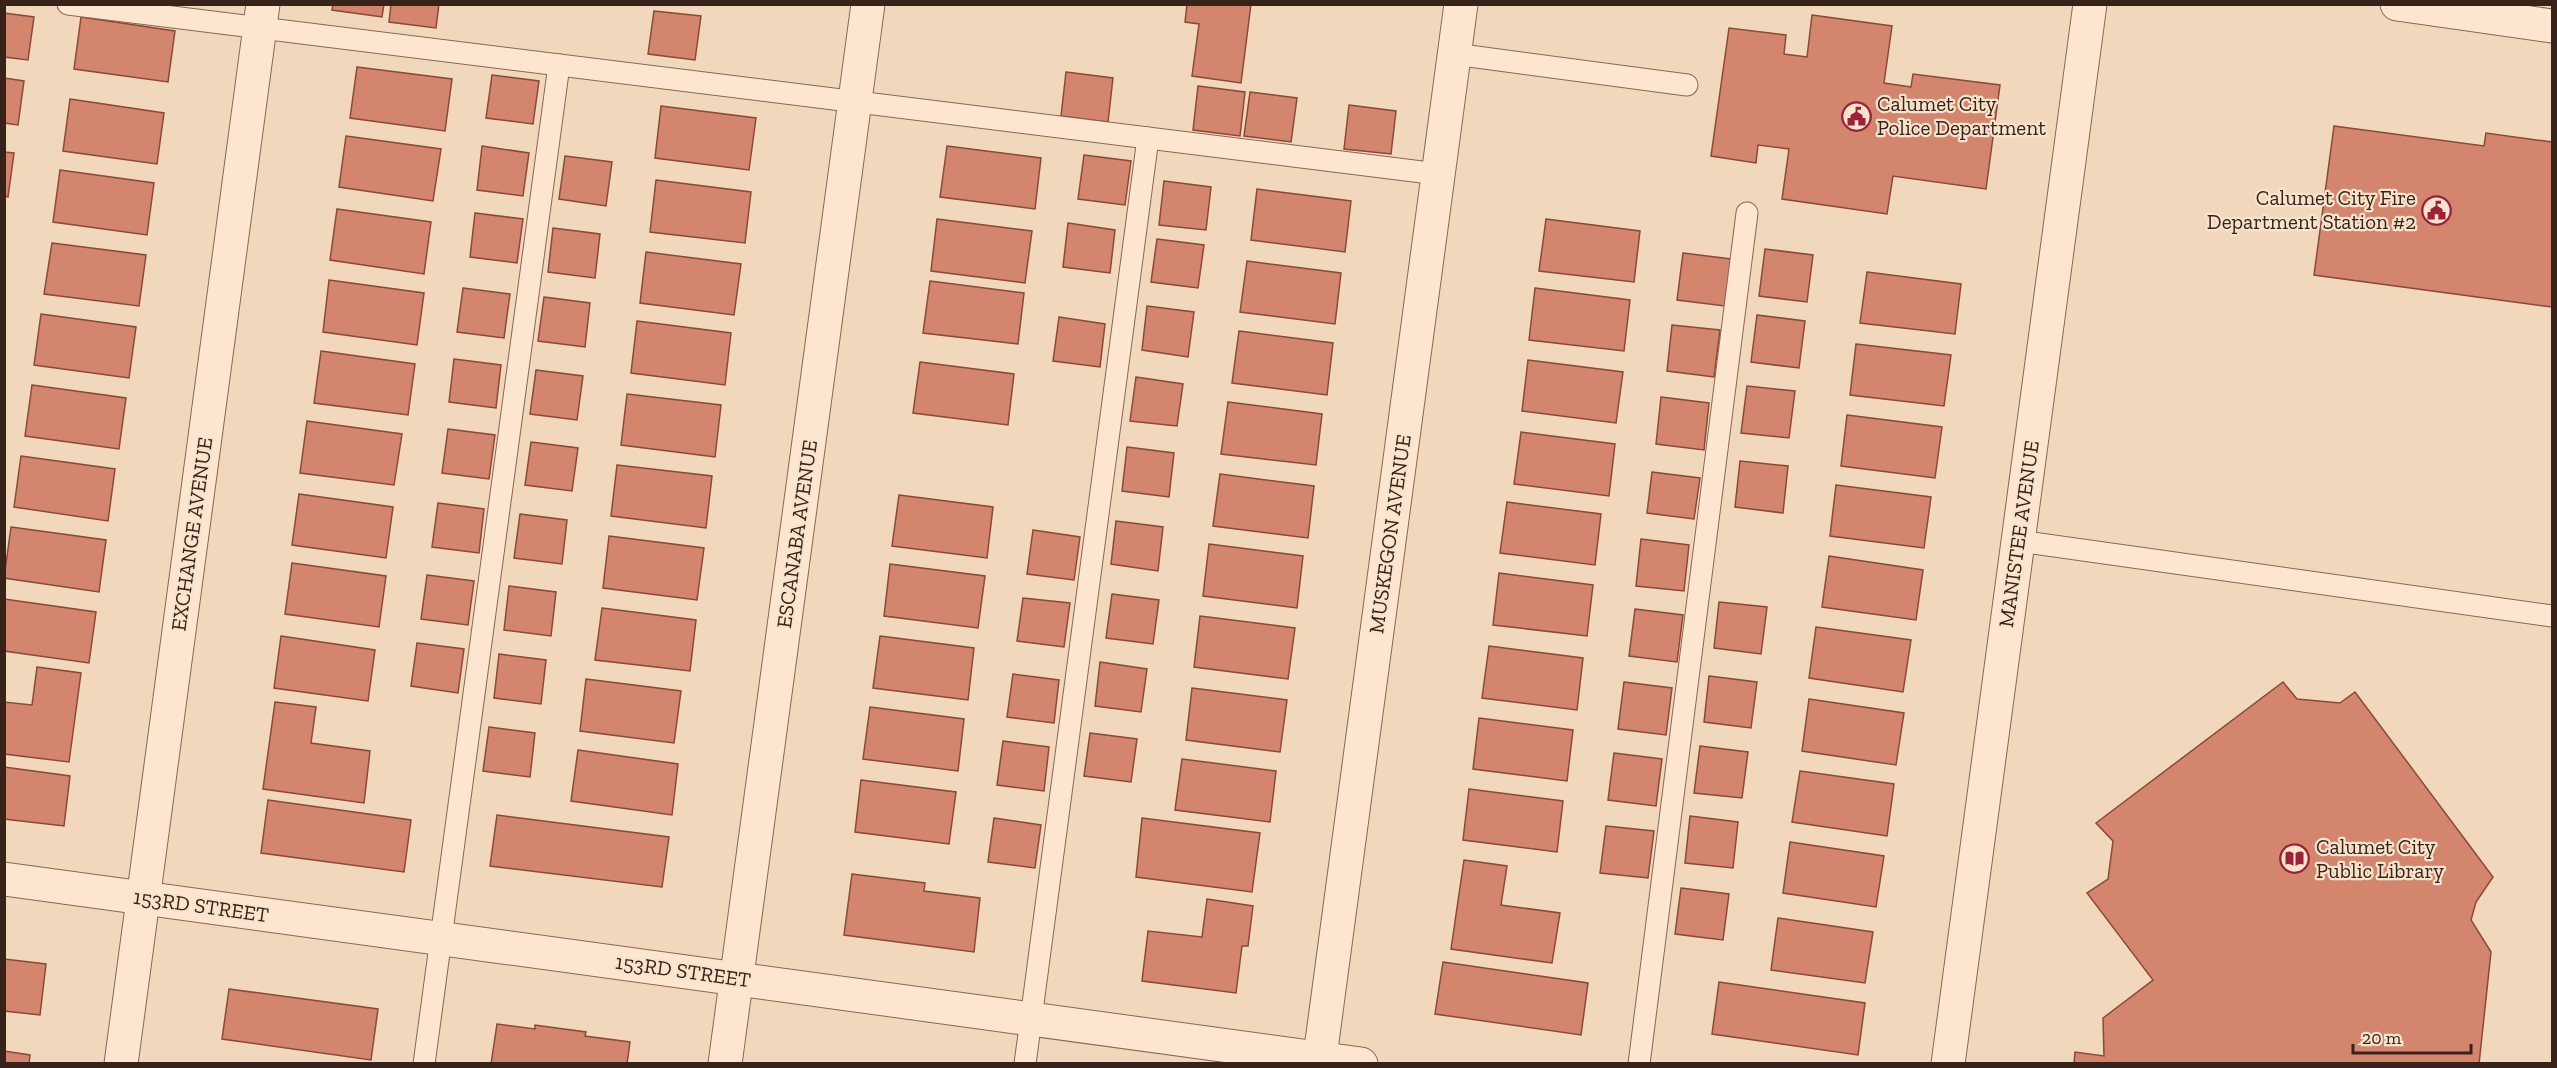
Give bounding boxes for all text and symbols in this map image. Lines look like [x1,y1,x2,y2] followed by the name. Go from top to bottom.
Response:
[1877,91,2046,140] place label: Calumet City Police Department
[1840,100,1872,132] public building icon: Calumet City Police Department
[2207,185,2416,234] place label: Calumet City Fire Department Station #2
[2421,194,2453,226] public building icon: Calumet City Fire Department Station #2
[1363,433,1416,635] street label: MUSKEGON AVENUE
[166,435,217,632] street label: EXCHANGE AVENUE
[771,438,822,630] street label: ESCANABA AVENUE
[1993,439,2044,629] street label: MANISTEE AVENUE
[2316,834,2444,883] place label: Calumet City Public Library
[2279,843,2311,875] library icon: Calumet City Public Library
[132,884,270,927] street label: 153RD STREET
[614,949,752,992] street label: 153RD STREET
[2353,1017,2472,1055] scale bar
[2362,1027,2402,1049] text: 20 m

